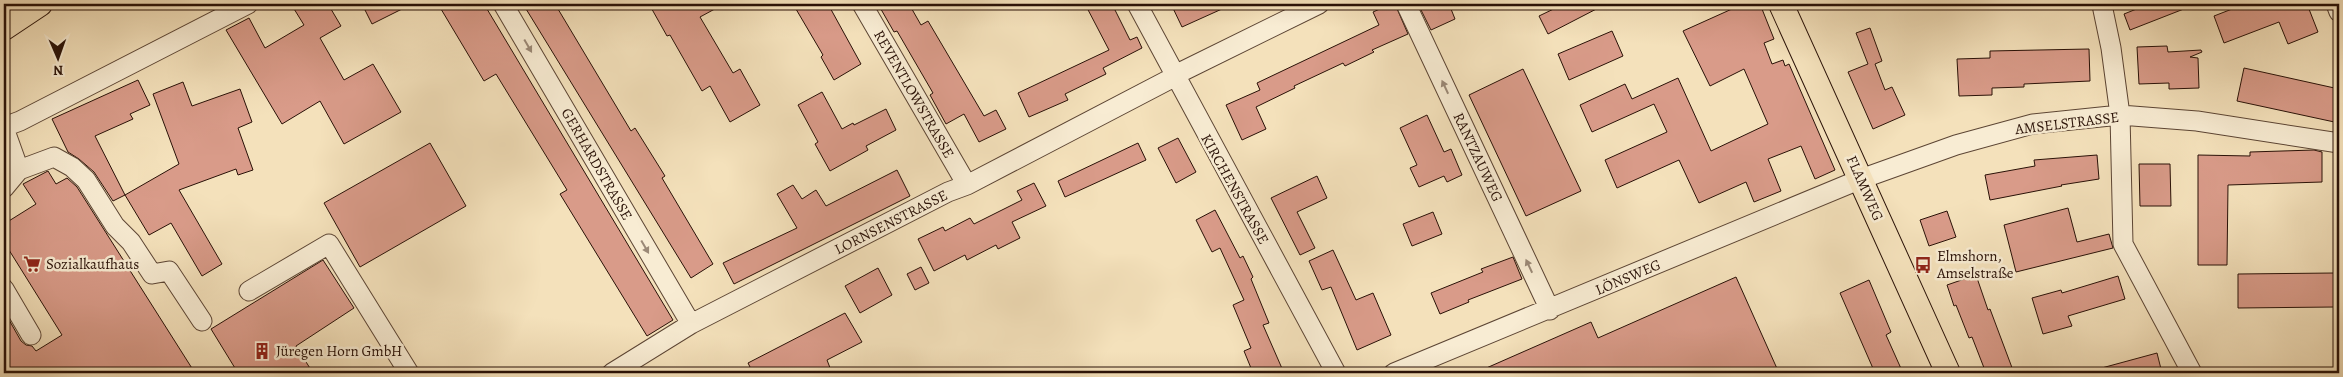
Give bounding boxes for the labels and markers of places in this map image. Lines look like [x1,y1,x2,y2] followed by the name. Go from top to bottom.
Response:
[1936,246,2014,283] place label: Elmshorn, Amselstraße
[22,254,42,274] supermarket icon: Sozialkaufhaus
[46,254,139,274] place label: Sozialkaufhaus
[1913,255,1933,275] bus stop icon: Elmshorn, Amselstraße
[252,341,272,361] building icon: Jüregen Horn GmbH
[276,341,402,361] place label: Jüregen Horn GmbH

